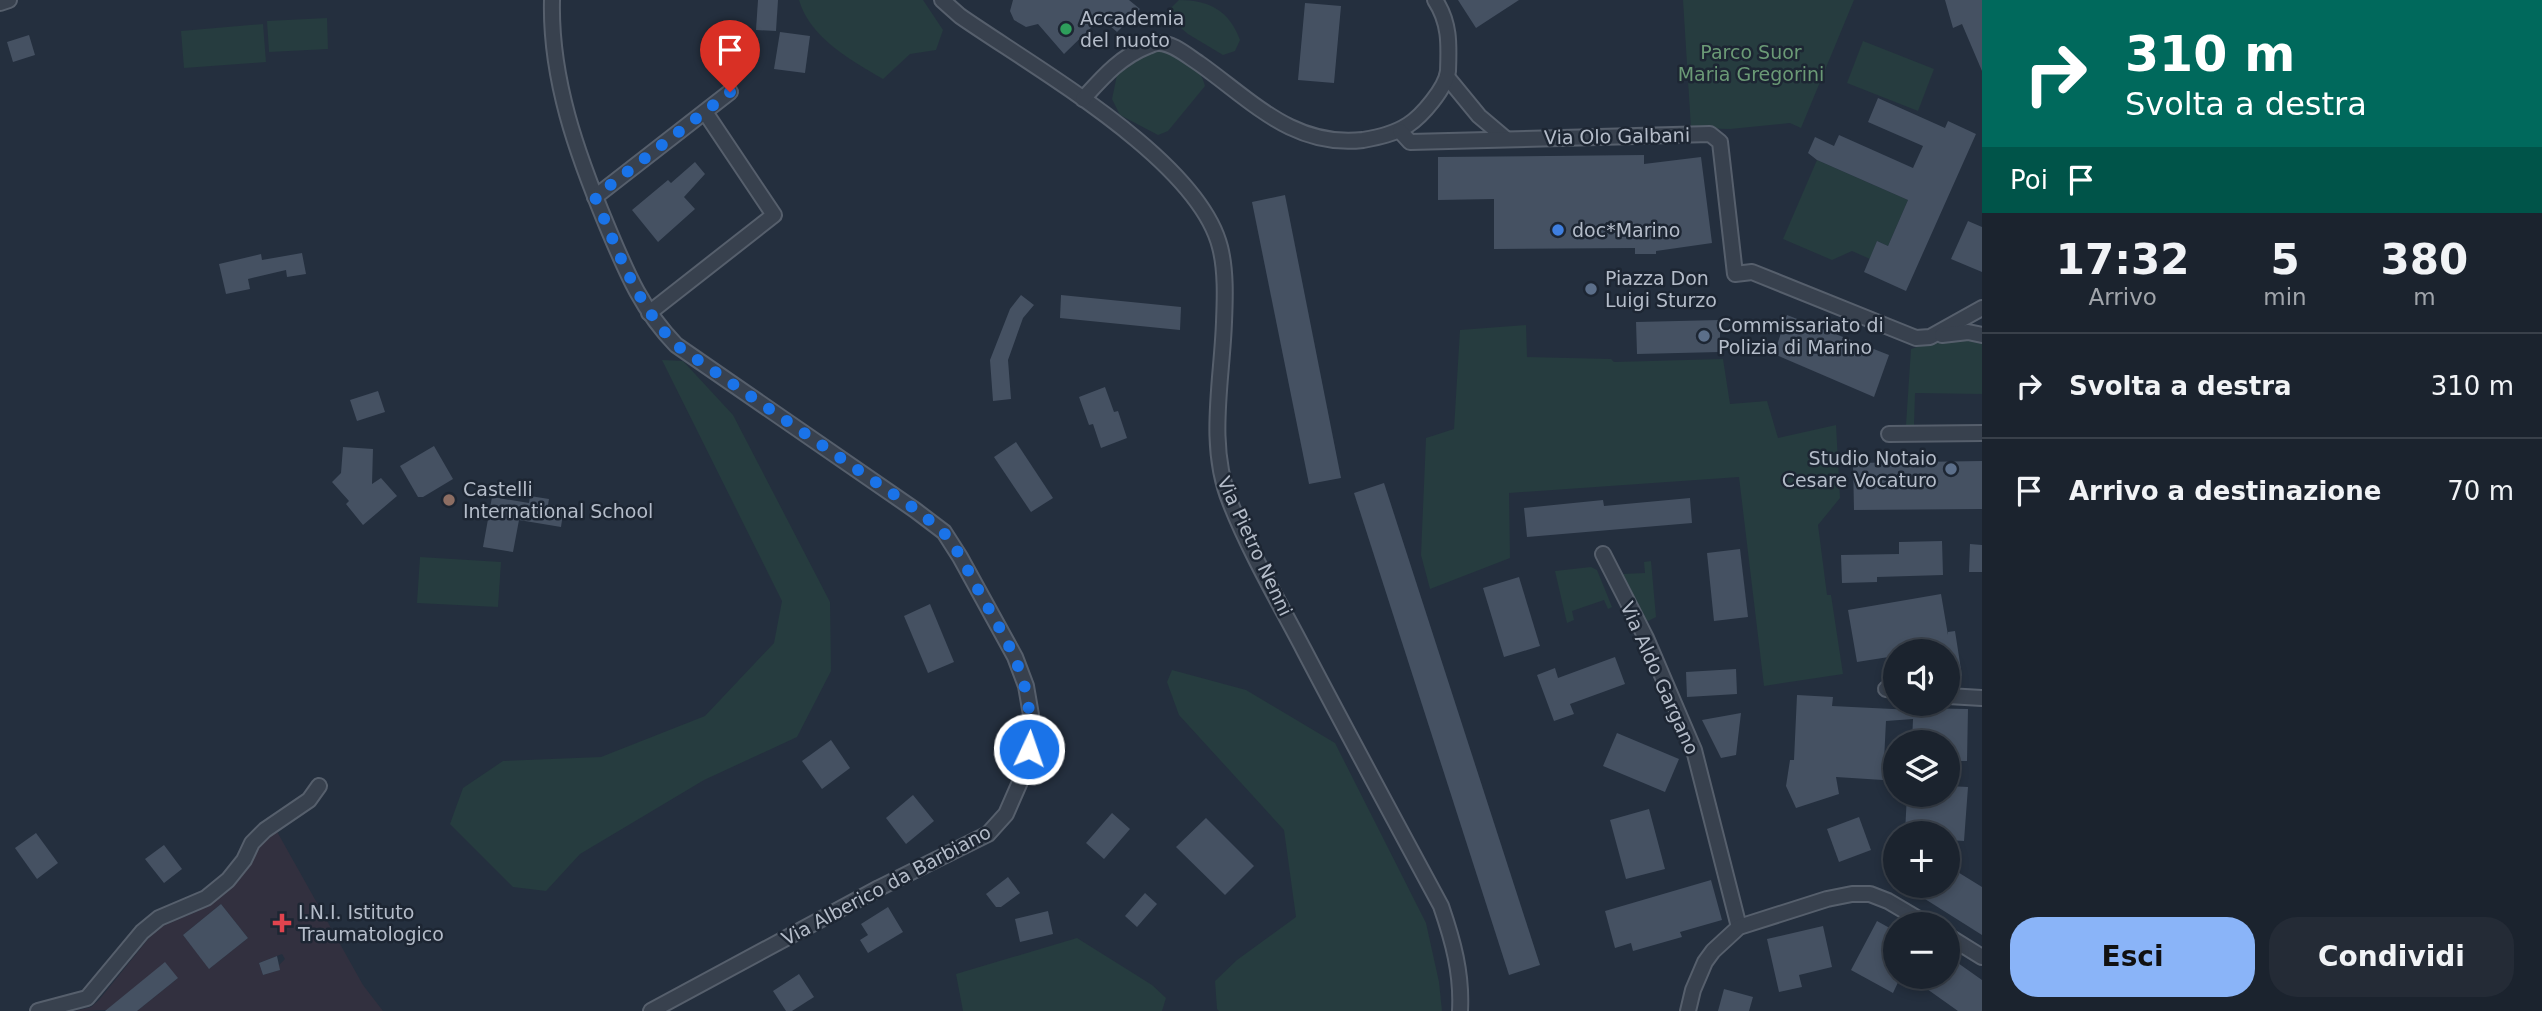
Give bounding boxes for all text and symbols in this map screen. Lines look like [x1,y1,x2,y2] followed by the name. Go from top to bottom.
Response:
[1080,7,1184,51] place label: Accademia del nuoto
[700,20,760,92] pin
[1058,21,1074,37] marker: Accademia del nuoto
[2125,26,2295,83] text: 310 m
[2010,28,2101,119] icon: right
[711,31,749,69] icon: arrive
[1678,41,1824,85] park label: Parco Suor Maria Gregorini
[2125,85,2367,123] text: Svolta a destra
[1544,124,1690,148] street label: Via Olo Galbani
[2062,161,2100,199] icon: arrive
[2010,165,2048,195] text: Poi
[1572,219,1680,241] place label: doc*Marino
[1550,222,1566,238] marker: doc*Marino
[2056,235,2190,284] text: 17:32
[2270,235,2300,284] text: 5
[2381,235,2468,284] text: 380
[1605,267,1717,311] place label: Piazza Don Luigi Sturzo
[1583,281,1599,297] marker: Piazza Don Luigi Sturzo
[2089,284,2157,310] text: Arrivo
[2263,284,2307,310] text: min
[2413,284,2436,310] text: m
[1718,314,1884,358] place label: Commissariato di Polizia di Marino
[1696,328,1712,344] marker: Commissariato di Polizia di Marino
[2010,367,2048,405] icon: right
[2069,371,2292,401] text: Svolta a destra
[2431,371,2514,401] text: 310 m
[1782,447,1937,491] place label: Studio Notaio Cesare Vocaturo
[1943,461,1959,477] marker: Studio Notaio Cesare Vocaturo
[2010,472,2048,510] icon: arrive
[1213,473,1297,619] street label: Via Pietro Nenni
[2069,476,2381,506] text: Arrivo a destinazione
[2447,476,2514,506] text: 70 m
[463,478,653,522] place label: Castelli International School
[441,492,457,508] marker: Castelli International School
[1616,598,1704,758] street label: Via Aldo Gargano
[1883,639,1960,989] map controls
[1883,639,1960,716] button: sound
[992,712,1066,786] position arrow
[1883,730,1960,807] button: layers
[778,820,994,950] street label: Via Alberico da Barbiano
[1883,821,1960,898] button: +
[297,901,444,945] place label: I.N.I. Istituto Traumatologico
[1883,912,1960,989] button: −
[272,913,292,933] marker: I.N.I. Istituto Traumatologico
[2010,917,2255,997] button: Esci
[2269,917,2514,997] button: Condividi

